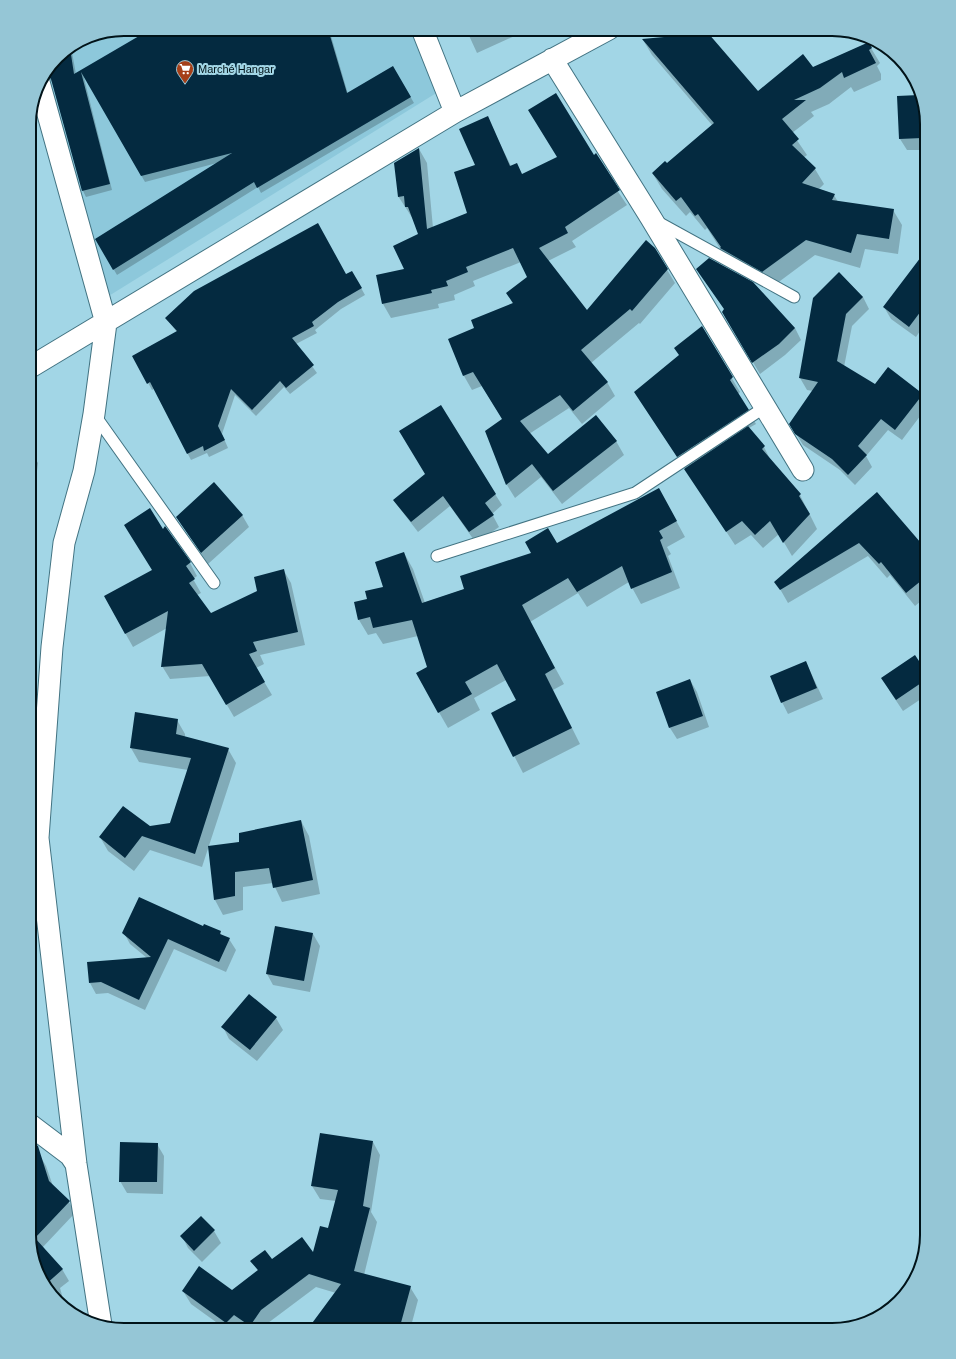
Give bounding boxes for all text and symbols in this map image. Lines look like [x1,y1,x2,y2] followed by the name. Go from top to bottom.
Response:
[175,59,195,84] supermarket icon: Marché Hangar
[198,63,274,75] place label: Marché Hangar

